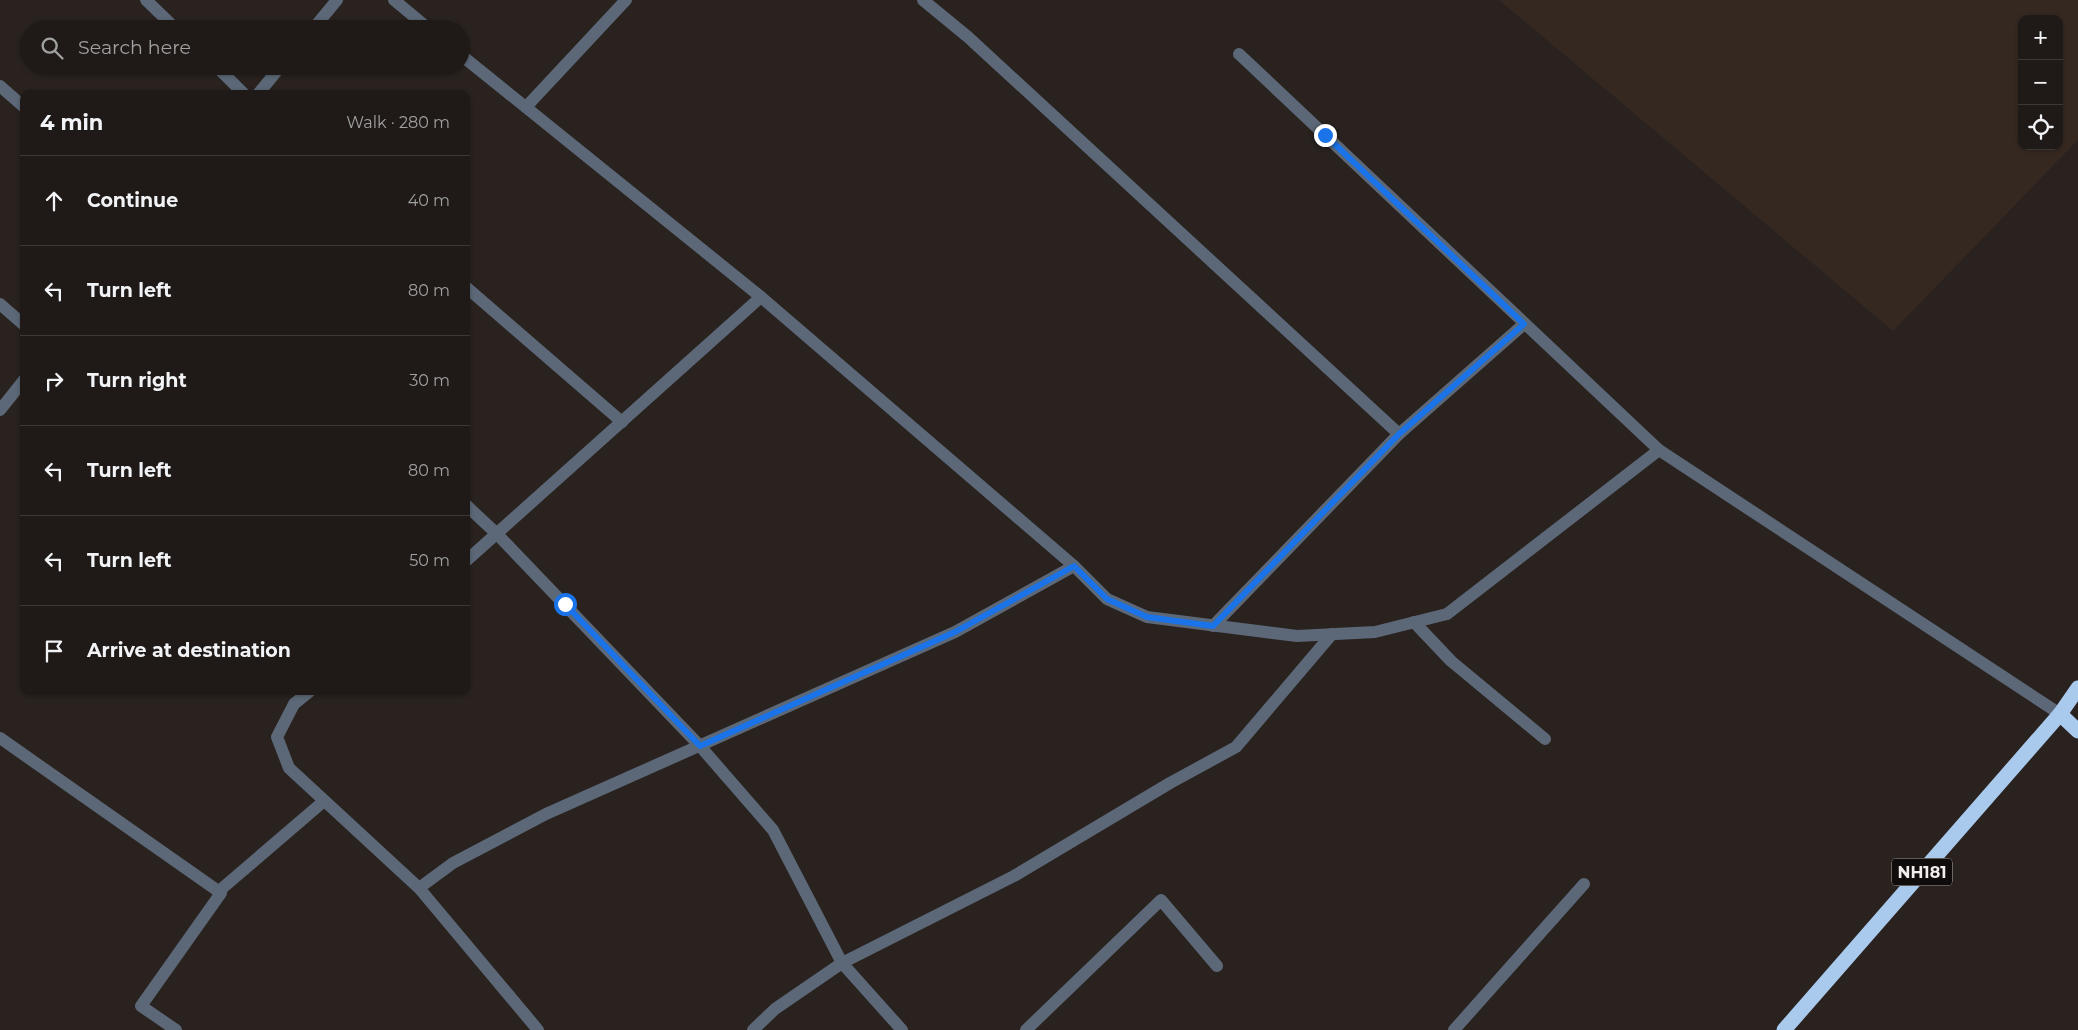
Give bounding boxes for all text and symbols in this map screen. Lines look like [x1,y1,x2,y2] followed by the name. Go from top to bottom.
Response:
[2018,15,2063,150] map controls
[2018,15,2063,60] button: +
[20,20,470,75] search box
[38,34,66,62] icon: search
[78,36,191,59] text: Search here
[2018,60,2063,105] button: −
[2018,105,2063,150] button: locate
[40,110,103,135] text: 4 min
[346,113,450,132] text: Walk · 280 m
[1314,124,1337,147] route end
[40,187,68,215] icon: ahead
[87,189,178,212] text: Continue
[408,191,450,210] text: 40 m
[40,277,68,305] icon: left
[87,279,172,302] text: Turn left
[408,281,450,300] text: 80 m
[40,367,68,395] icon: right
[87,369,187,392] text: Turn right
[409,371,450,390] text: 30 m
[40,457,68,485] icon: left
[87,459,172,482] text: Turn left
[408,461,450,480] text: 80 m
[40,547,68,575] icon: left
[87,549,172,572] text: Turn left
[409,551,450,570] text: 50 m
[554,593,577,616] route start
[40,637,68,665] icon: arrive
[87,639,291,662] text: Arrive at destination
[1892,859,1952,886] road number: NH181

